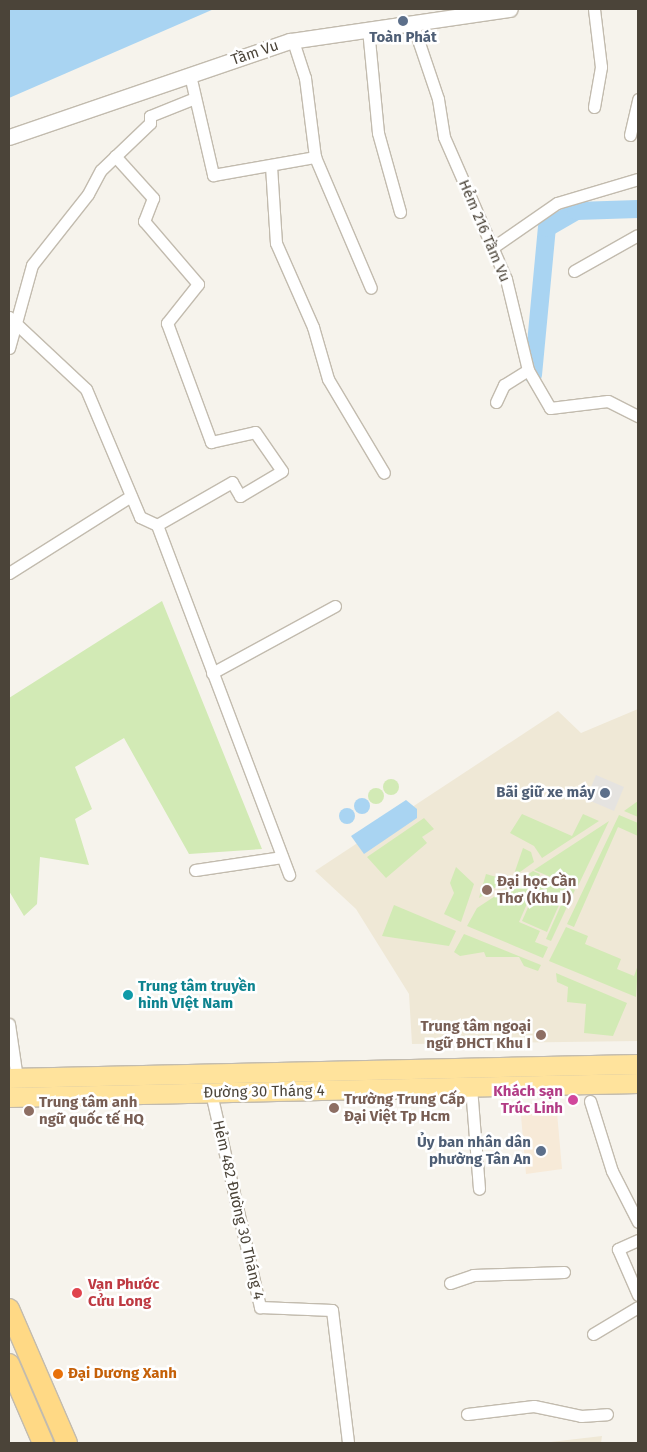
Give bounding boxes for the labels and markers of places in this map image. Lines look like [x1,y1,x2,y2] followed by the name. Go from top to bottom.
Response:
[397,15,409,27] marker: Toàn Phát
[369,29,437,47] place label: Toàn Phát
[496,784,595,802] place label: Bãi giữ xe máy
[599,787,611,799] marker: Bãi giữ xe máy
[497,872,576,907] place label: Đại học Cần Thơ (Khu I)
[481,884,493,896] marker: Đại học Cần Thơ (Khu I)
[138,977,256,1012] place label: Trung tâm truyền hình VIệt Nam
[122,989,134,1001] marker: Trung tâm truyền hình VIệt Nam
[421,1017,531,1052] place label: Trung tâm ngoại ngữ ĐHCT Khu I
[535,1029,547,1041] marker: Trung tâm ngoại ngữ ĐHCT Khu I
[493,1082,563,1117] place label: Khách sạn Trúc Linh
[344,1090,465,1125] place label: Trường Trung Cấp Đại Việt Tp Hcm
[39,1093,144,1128] place label: Trung tâm anh ngữ quốc tế HQ
[567,1094,579,1106] marker: Khách sạn Trúc Linh
[328,1102,340,1114] marker: Trường Trung Cấp Đại Việt Tp Hcm
[23,1105,35,1117] marker: Trung tâm anh ngữ quốc tế HQ
[417,1133,531,1168] place label: Ủy ban nhân dân phường Tân An
[535,1145,547,1157] marker: Ủy ban nhân dân phường Tân An
[88,1275,159,1310] place label: Vạn Phước Cửu Long
[70,1286,84,1300] marker: Vạn Phước Cửu Long
[68,1365,177,1383] place label: Đại Dương Xanh
[52,1368,64,1380] marker: Đại Dương Xanh

